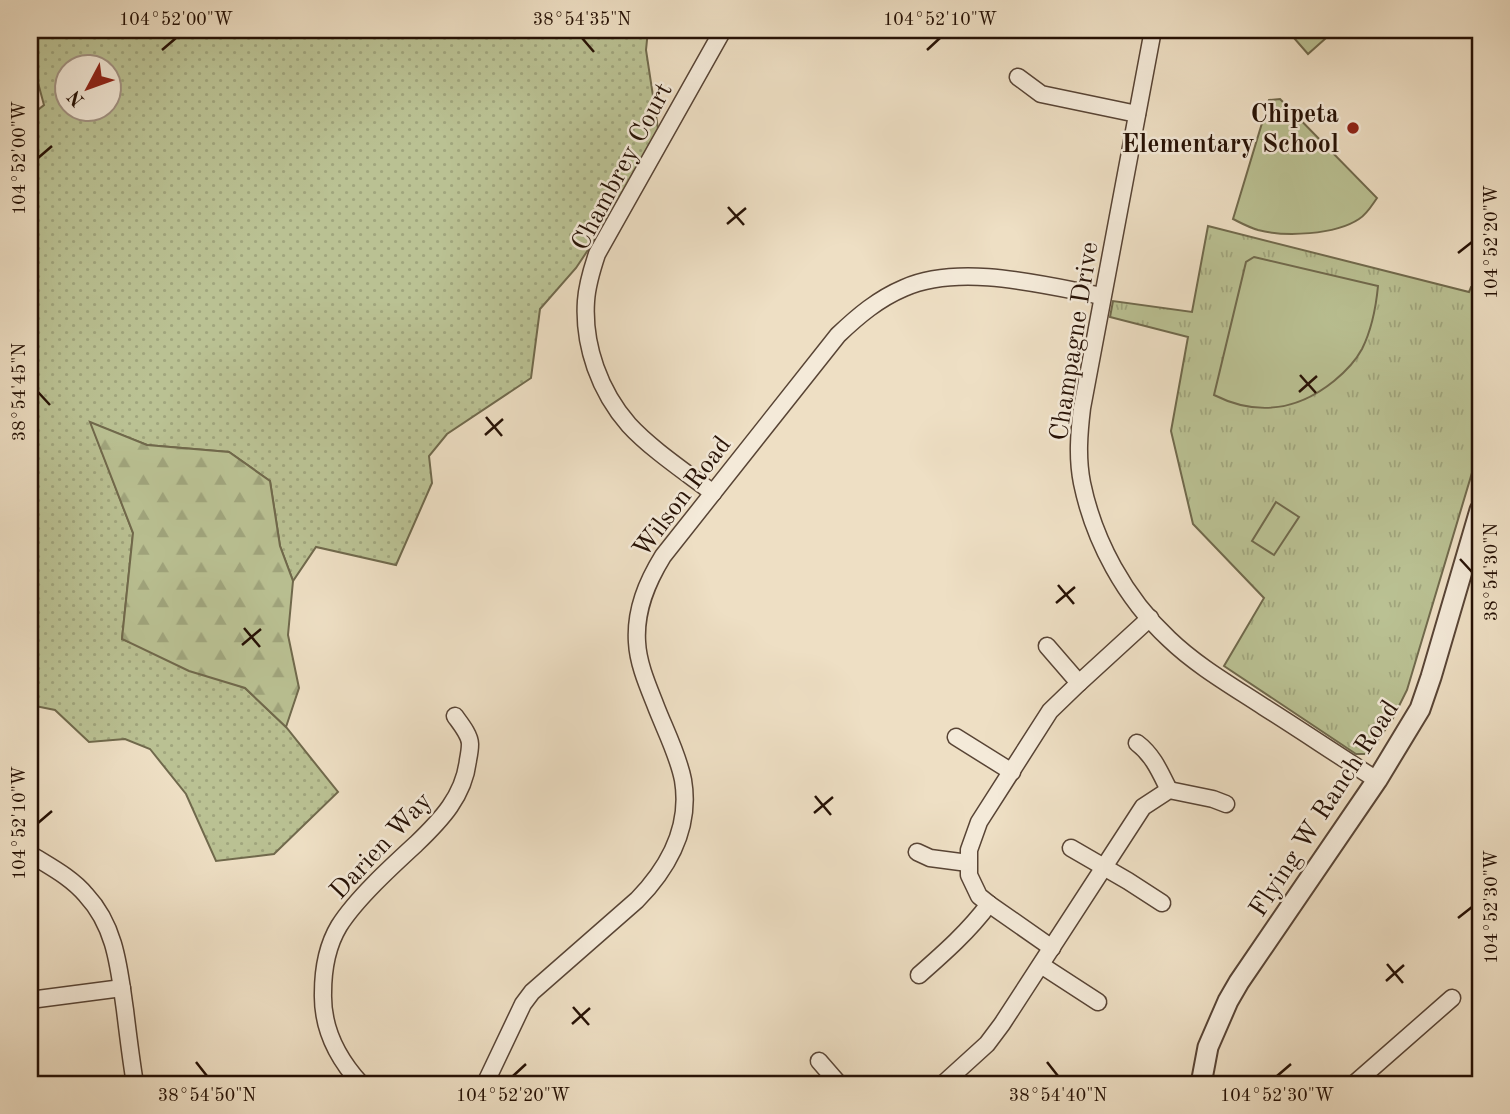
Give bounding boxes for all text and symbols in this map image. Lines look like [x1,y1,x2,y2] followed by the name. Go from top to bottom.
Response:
[119,11,233,29] text: 104°52'00"W
[533,11,631,29] text: 38°54'35"N
[883,11,997,29] text: 104°52'10"W
[52,52,122,122] north arrow
[568,79,678,255] street label: Chambrey Court
[65,85,89,109] text: N
[11,101,29,215] text: 104°52'00"W
[1121,102,1339,158] place label: Chipeta Elementary School
[1345,120,1361,136] marker: Chipeta Elementary School
[1483,185,1501,299] text: 104°52'20"W
[1046,240,1104,443] street label: Champagne Drive
[11,343,29,441] text: 38°54'45"N
[629,432,736,563] street label: Wilson Road
[1483,523,1501,621] text: 38°54'30"N
[1245,696,1404,922] street label: Flying W Ranch Road
[11,766,29,880] text: 104°52'10"W
[326,788,437,905] street label: Darien Way
[1483,850,1501,964] text: 104°52'30"W
[158,1087,256,1105] text: 38°54'50"N
[456,1087,570,1105] text: 104°52'20"W
[1009,1087,1107,1105] text: 38°54'40"N
[1220,1087,1334,1105] text: 104°52'30"W

